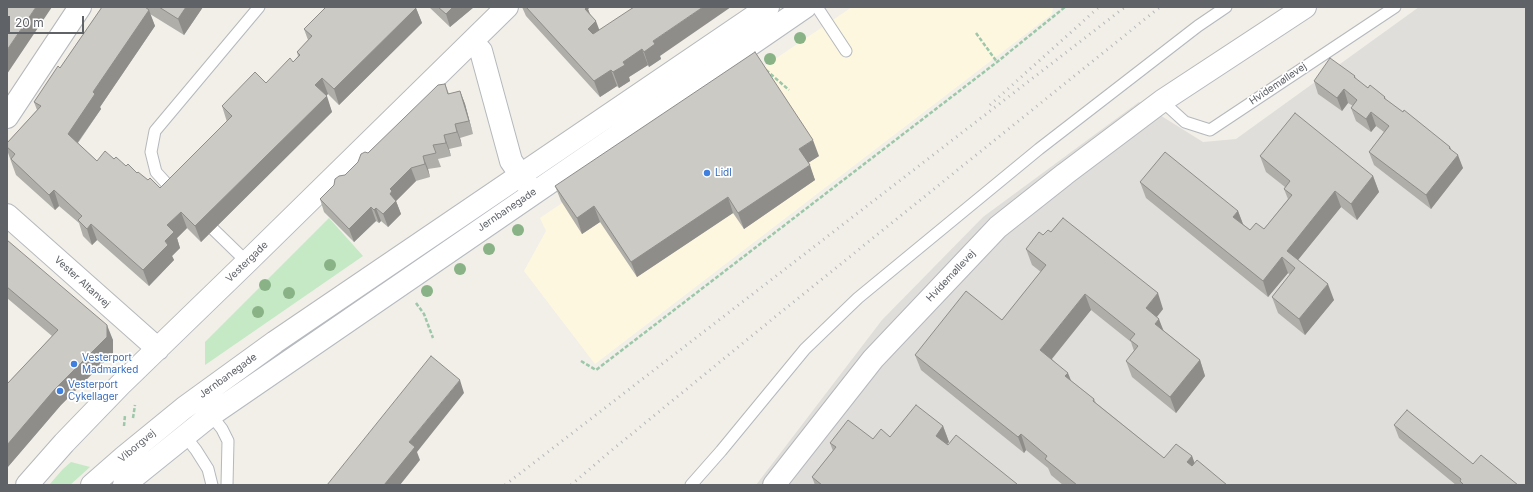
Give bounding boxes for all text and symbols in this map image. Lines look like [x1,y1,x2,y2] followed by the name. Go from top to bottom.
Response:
[10,8,86,34] scale bar
[15,15,44,30] text: 20 m
[1247,60,1309,108] street label: Hvidemøllevej
[715,167,732,179] place label: Lidl
[702,168,712,178] marker: Lidl
[475,186,539,234] street label: Jernbanegade
[223,239,271,285] street label: Vestergade
[924,248,978,304] street label: Hvidemøllevej
[52,254,112,310] street label: Vester Altanvej
[197,351,259,401] street label: Jernbanegade
[82,352,138,376] place label: Vesterport Madmarked
[69,359,79,369] marker: Vesterport Madmarked
[68,379,118,402] place label: Vesterport Cykellager
[55,386,65,396] marker: Vesterport Cykellager
[116,427,158,465] street label: Viborgvej

